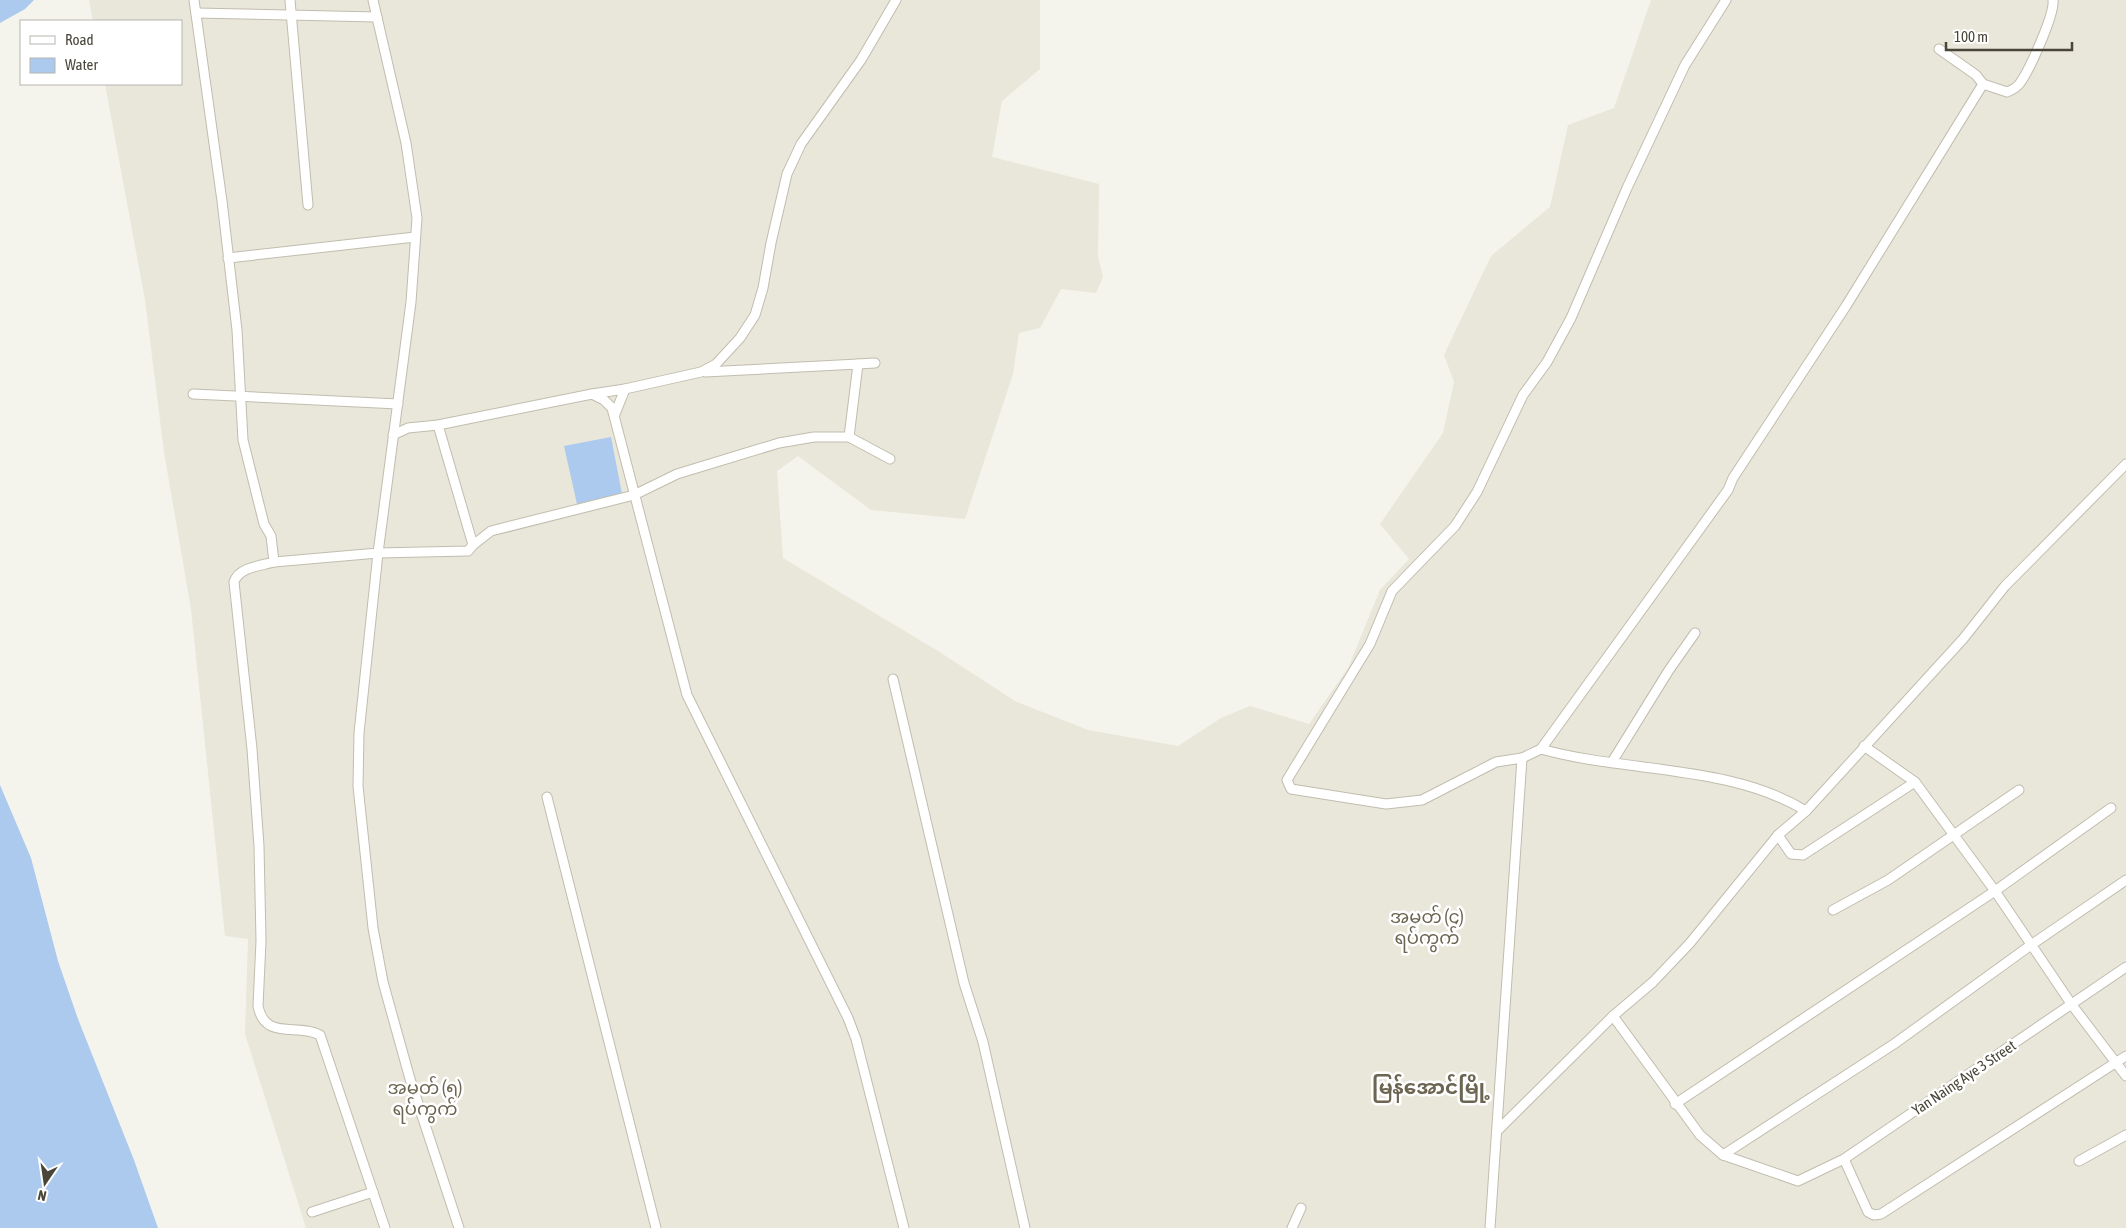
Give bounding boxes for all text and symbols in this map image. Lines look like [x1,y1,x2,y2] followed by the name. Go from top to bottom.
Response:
[20,20,182,85] legend
[1946,20,2072,52] scale bar
[1954,28,1988,45] text: 100 m
[65,31,94,48] text: Road
[65,56,98,73] text: Water
[1390,904,1464,953] district label: အမှတ် (၄) ရပ်ကွက်
[1909,1037,2019,1119] street label: Yan Naing Aye 3 Street
[1372,1074,1490,1103] district label: မြန်အောင်မြို့
[388,1075,462,1124] district label: အမှတ် (၅) ရပ်ကွက်
[20,1158,70,1208] north arrow
[36,1187,48,1204] text: N

